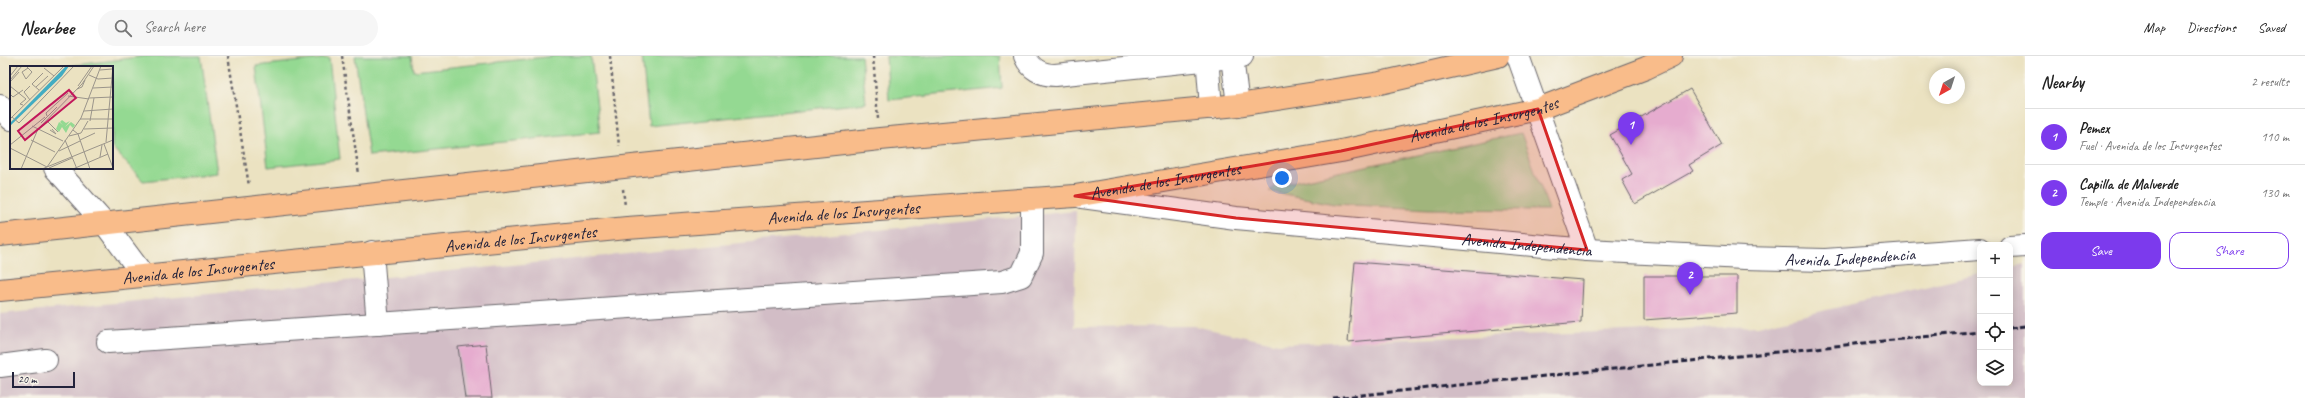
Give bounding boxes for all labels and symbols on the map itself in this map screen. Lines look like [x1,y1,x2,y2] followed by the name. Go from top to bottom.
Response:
[10,66,113,169] inset map
[1929,68,1965,104] north arrow
[1407,91,1563,147] street label: Avenida de los Insurgentes
[1618,112,1644,145] pin: 1
[1089,157,1244,204] street label: Avenida de los Insurgentes
[1272,168,1292,188] your location
[767,196,922,228] street label: Avenida de los Insurgentes
[444,220,599,256] street label: Avenida de los Insurgentes
[1461,228,1593,261] street label: Avenida Independencia
[1784,243,1917,271] street label: Avenida Independencia
[121,252,277,288] street label: Avenida de los Insurgentes
[1677,262,1703,295] pin: 2
[12,370,75,389] scale bar

